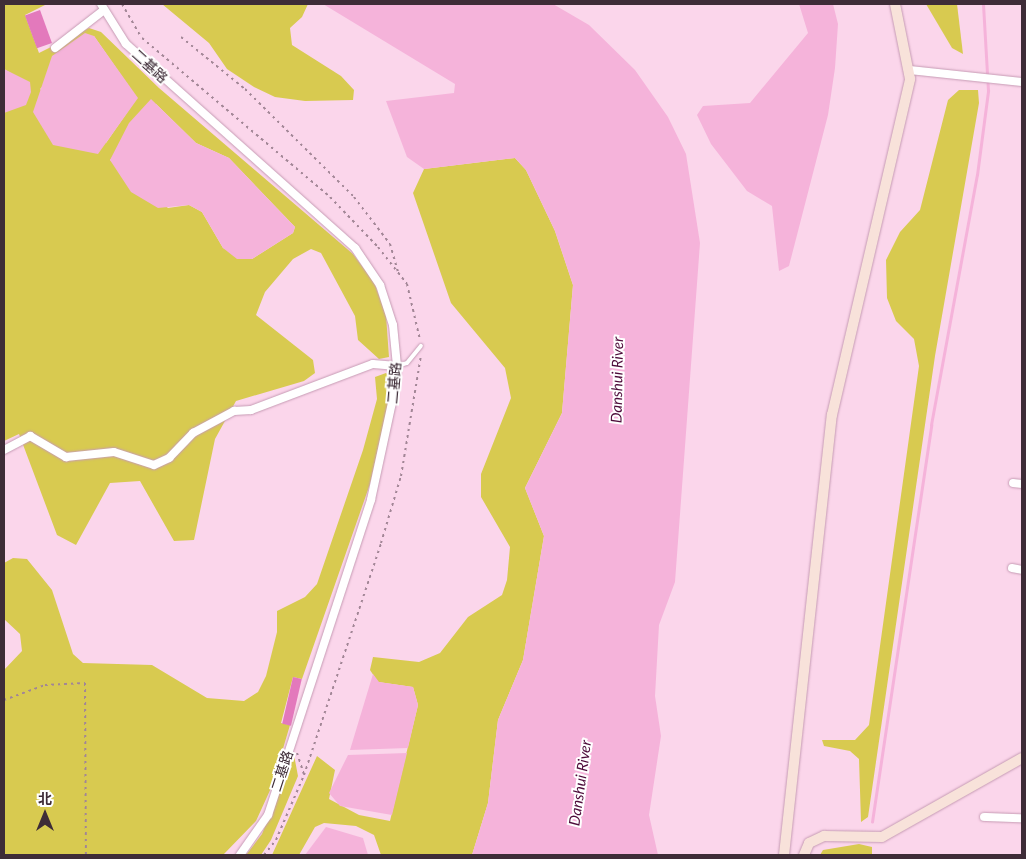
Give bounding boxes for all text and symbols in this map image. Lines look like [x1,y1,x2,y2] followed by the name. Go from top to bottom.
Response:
[129,46,171,86] street label: 二基路
[607,337,627,423] water label: Danshui River
[384,361,404,405] street label: 二基路
[565,739,595,827] water label: Danshui River
[268,748,296,794] street label: 二基路
[20,789,70,839] north arrow
[38,790,52,807] text: 北

